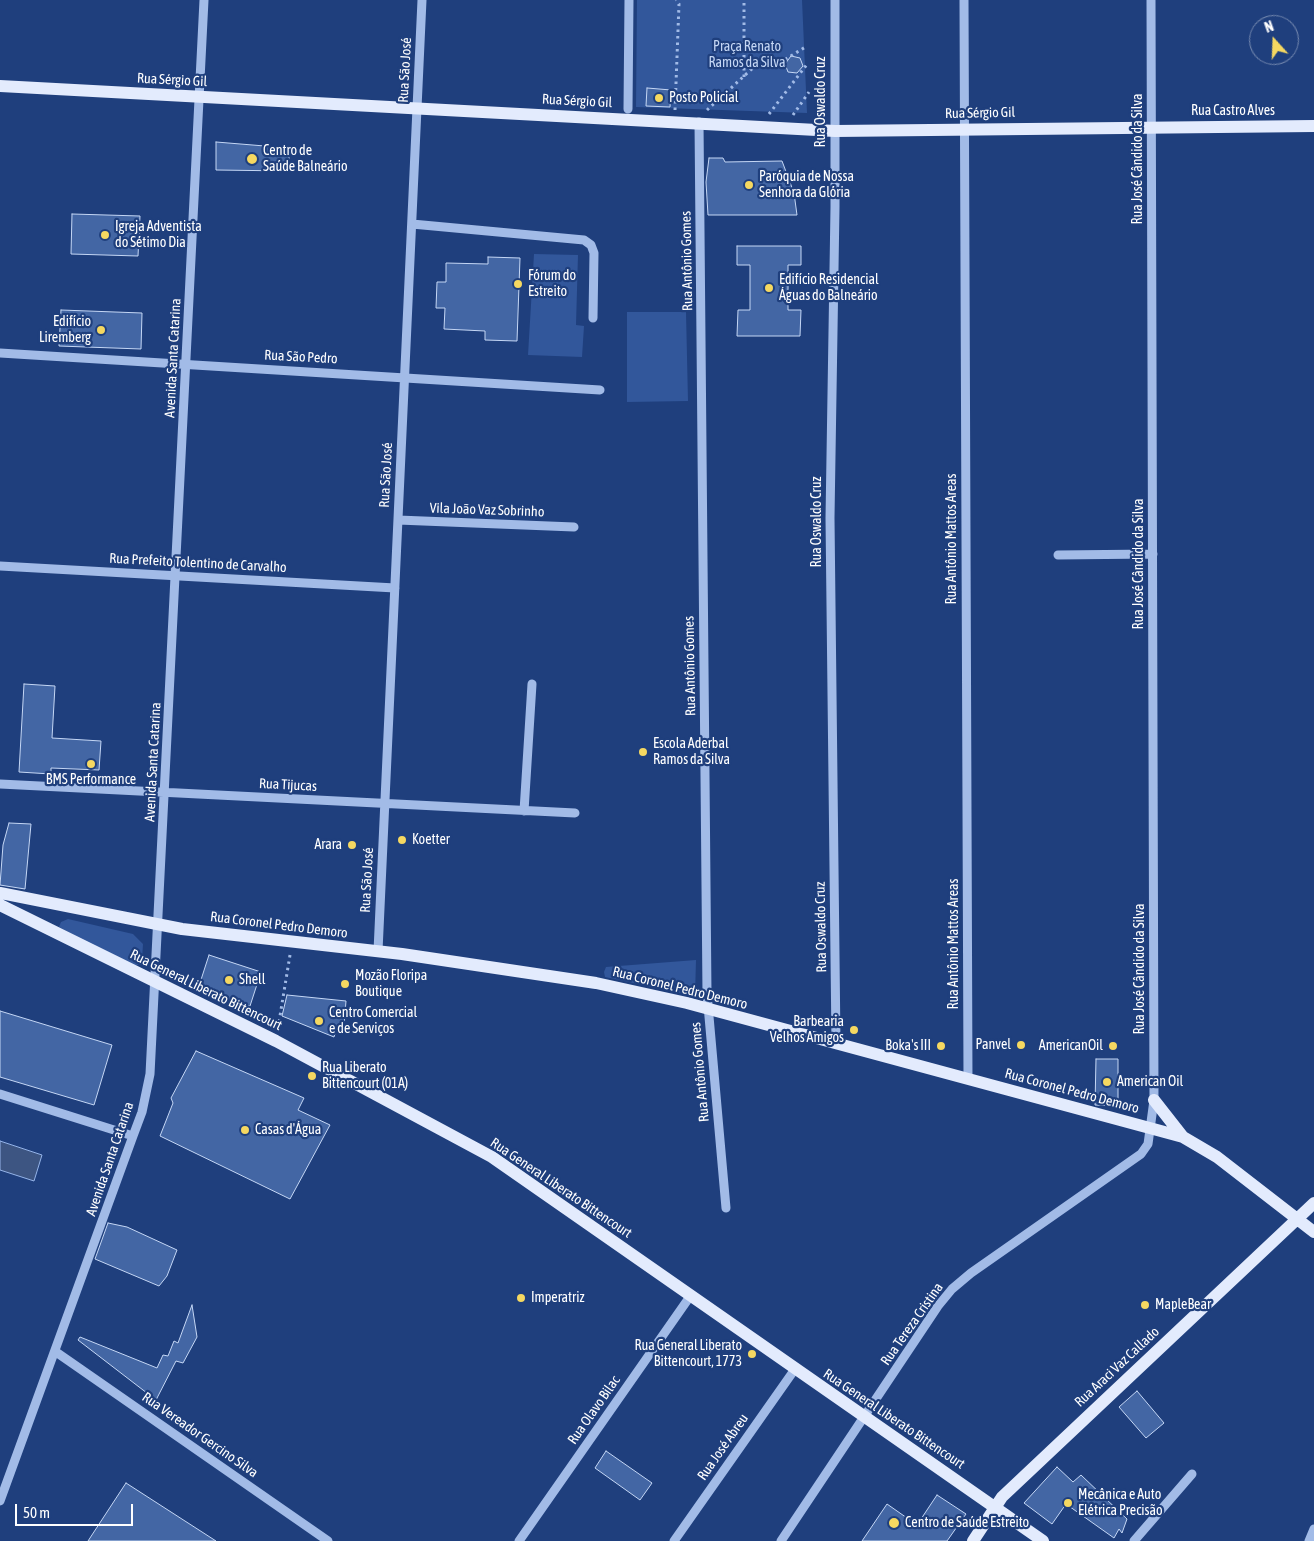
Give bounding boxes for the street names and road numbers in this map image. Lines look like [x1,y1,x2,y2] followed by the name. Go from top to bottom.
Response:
[395,37,415,103] street label: Rua São José
[813,57,829,147] street label: Rua Oswaldo Cruz
[136,70,208,90] street label: Rua Sérgio Gil
[541,91,613,111] street label: Rua Sérgio Gil
[1130,94,1146,224] street label: Rua José Cândido da Silva
[1191,103,1275,119] street label: Rua Castro Alves
[945,104,1015,122] street label: Rua Sérgio Gil
[678,211,696,311] street label: Rua Antônio Gomes
[161,298,185,418] street label: Avenida Santa Catarina
[264,347,338,367] street label: Rua São Pedro
[376,442,396,508] street label: Rua São José
[944,474,960,604] street label: Rua Antônio Mattos Areas
[809,477,825,567] street label: Rua Oswaldo Cruz
[1131,499,1147,629] street label: Rua José Cândido da Silva
[429,500,545,520] street label: Vila João Vaz Sobrinho
[109,550,287,576] street label: Rua Prefeito Tolentino de Carvalho
[681,616,699,716] street label: Rua Antônio Gomes
[141,702,165,822] street label: Avenida Santa Catarina
[259,775,317,795] street label: Rua Tijucas
[357,847,377,913] street label: Rua São José
[946,879,962,1009] street label: Rua Antônio Mattos Areas
[812,881,830,973] street label: Rua Oswaldo Cruz
[1132,904,1148,1034] street label: Rua José Cândido da Silva
[209,908,349,942] street label: Rua Coronel Pedro Demoro
[127,946,285,1034] street label: Rua General Liberato Bittencourt
[611,963,749,1013] street label: Rua Coronel Pedro Demoro
[687,1021,713,1123] street label: Rua Antônio Gomes
[1003,1065,1141,1117] street label: Rua Coronel Pedro Demoro
[83,1100,137,1218] street label: Avenida Santa Catarina
[487,1134,635,1242] street label: Rua General Liberato Bittencourt
[877,1279,947,1369] street label: Rua Tereza Cristina
[1071,1323,1163,1411] street label: Rua Araci Vaz Callado
[820,1365,968,1473] street label: Rua General Liberato Bittencourt
[564,1372,624,1448] street label: Rua Olavo Bilac
[139,1389,261,1481] street label: Rua Vereador Gercino Silva
[694,1411,752,1483] street label: Rua José Abreu

